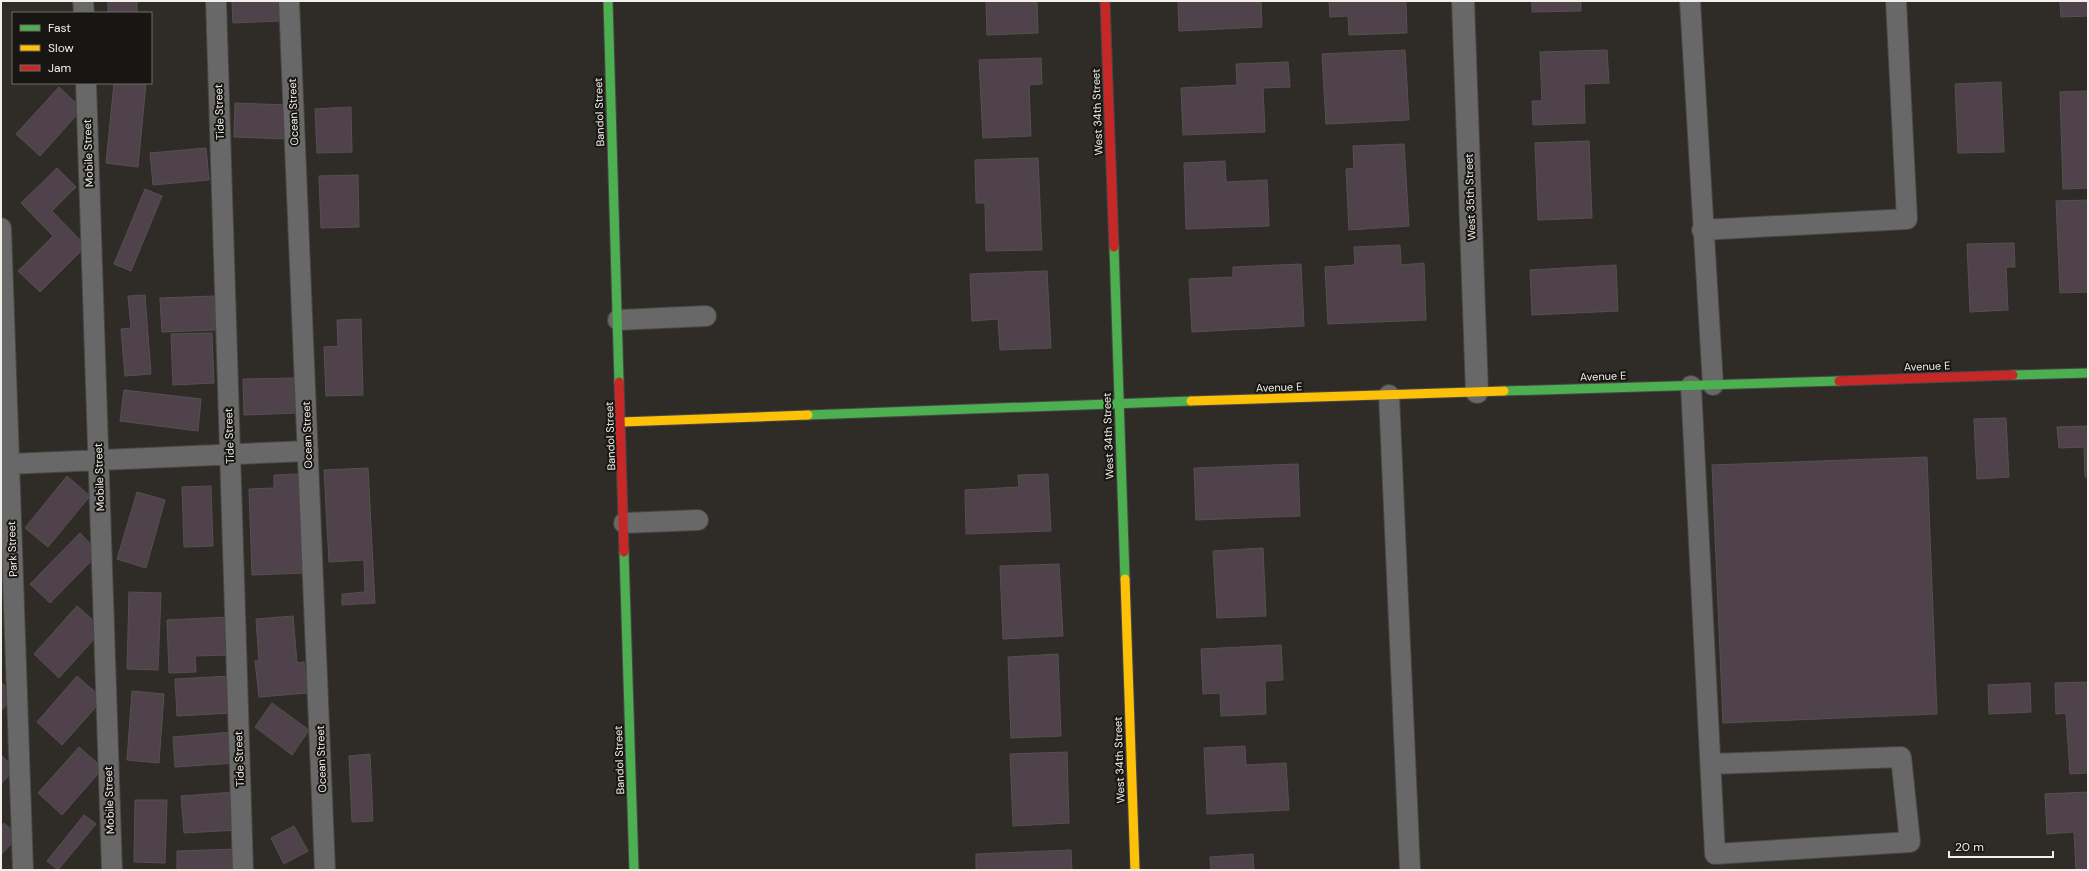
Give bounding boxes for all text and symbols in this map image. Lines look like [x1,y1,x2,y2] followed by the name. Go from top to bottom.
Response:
[12,12,152,84] legend
[48,20,71,36] text: Fast
[48,40,74,56] text: Slow
[48,60,71,76] text: Jam
[1088,68,1106,156] street label: West 34th Street
[591,77,607,147] street label: Bandol Street
[285,78,301,146] street label: Ocean Street
[211,84,227,140] street label: Tide Street
[80,119,96,187] street label: Mobile Street
[1461,153,1479,241] street label: West 35th Street
[1904,358,1950,374] street label: Avenue E
[1580,368,1626,384] street label: Avenue E
[1256,379,1302,395] street label: Avenue E
[1099,392,1117,480] street label: West 34th Street
[299,401,315,469] street label: Ocean Street
[602,401,618,471] street label: Bandol Street
[221,408,237,464] street label: Tide Street
[91,443,107,511] street label: Mobile Street
[4,521,20,577] street label: Park Street
[1110,716,1128,804] street label: West 34th Street
[313,725,329,793] street label: Ocean Street
[611,725,627,795] street label: Bandol Street
[231,731,247,787] street label: Tide Street
[101,766,117,834] street label: Mobile Street
[1949,833,2053,859] scale bar
[1955,839,1984,855] text: 20 m

